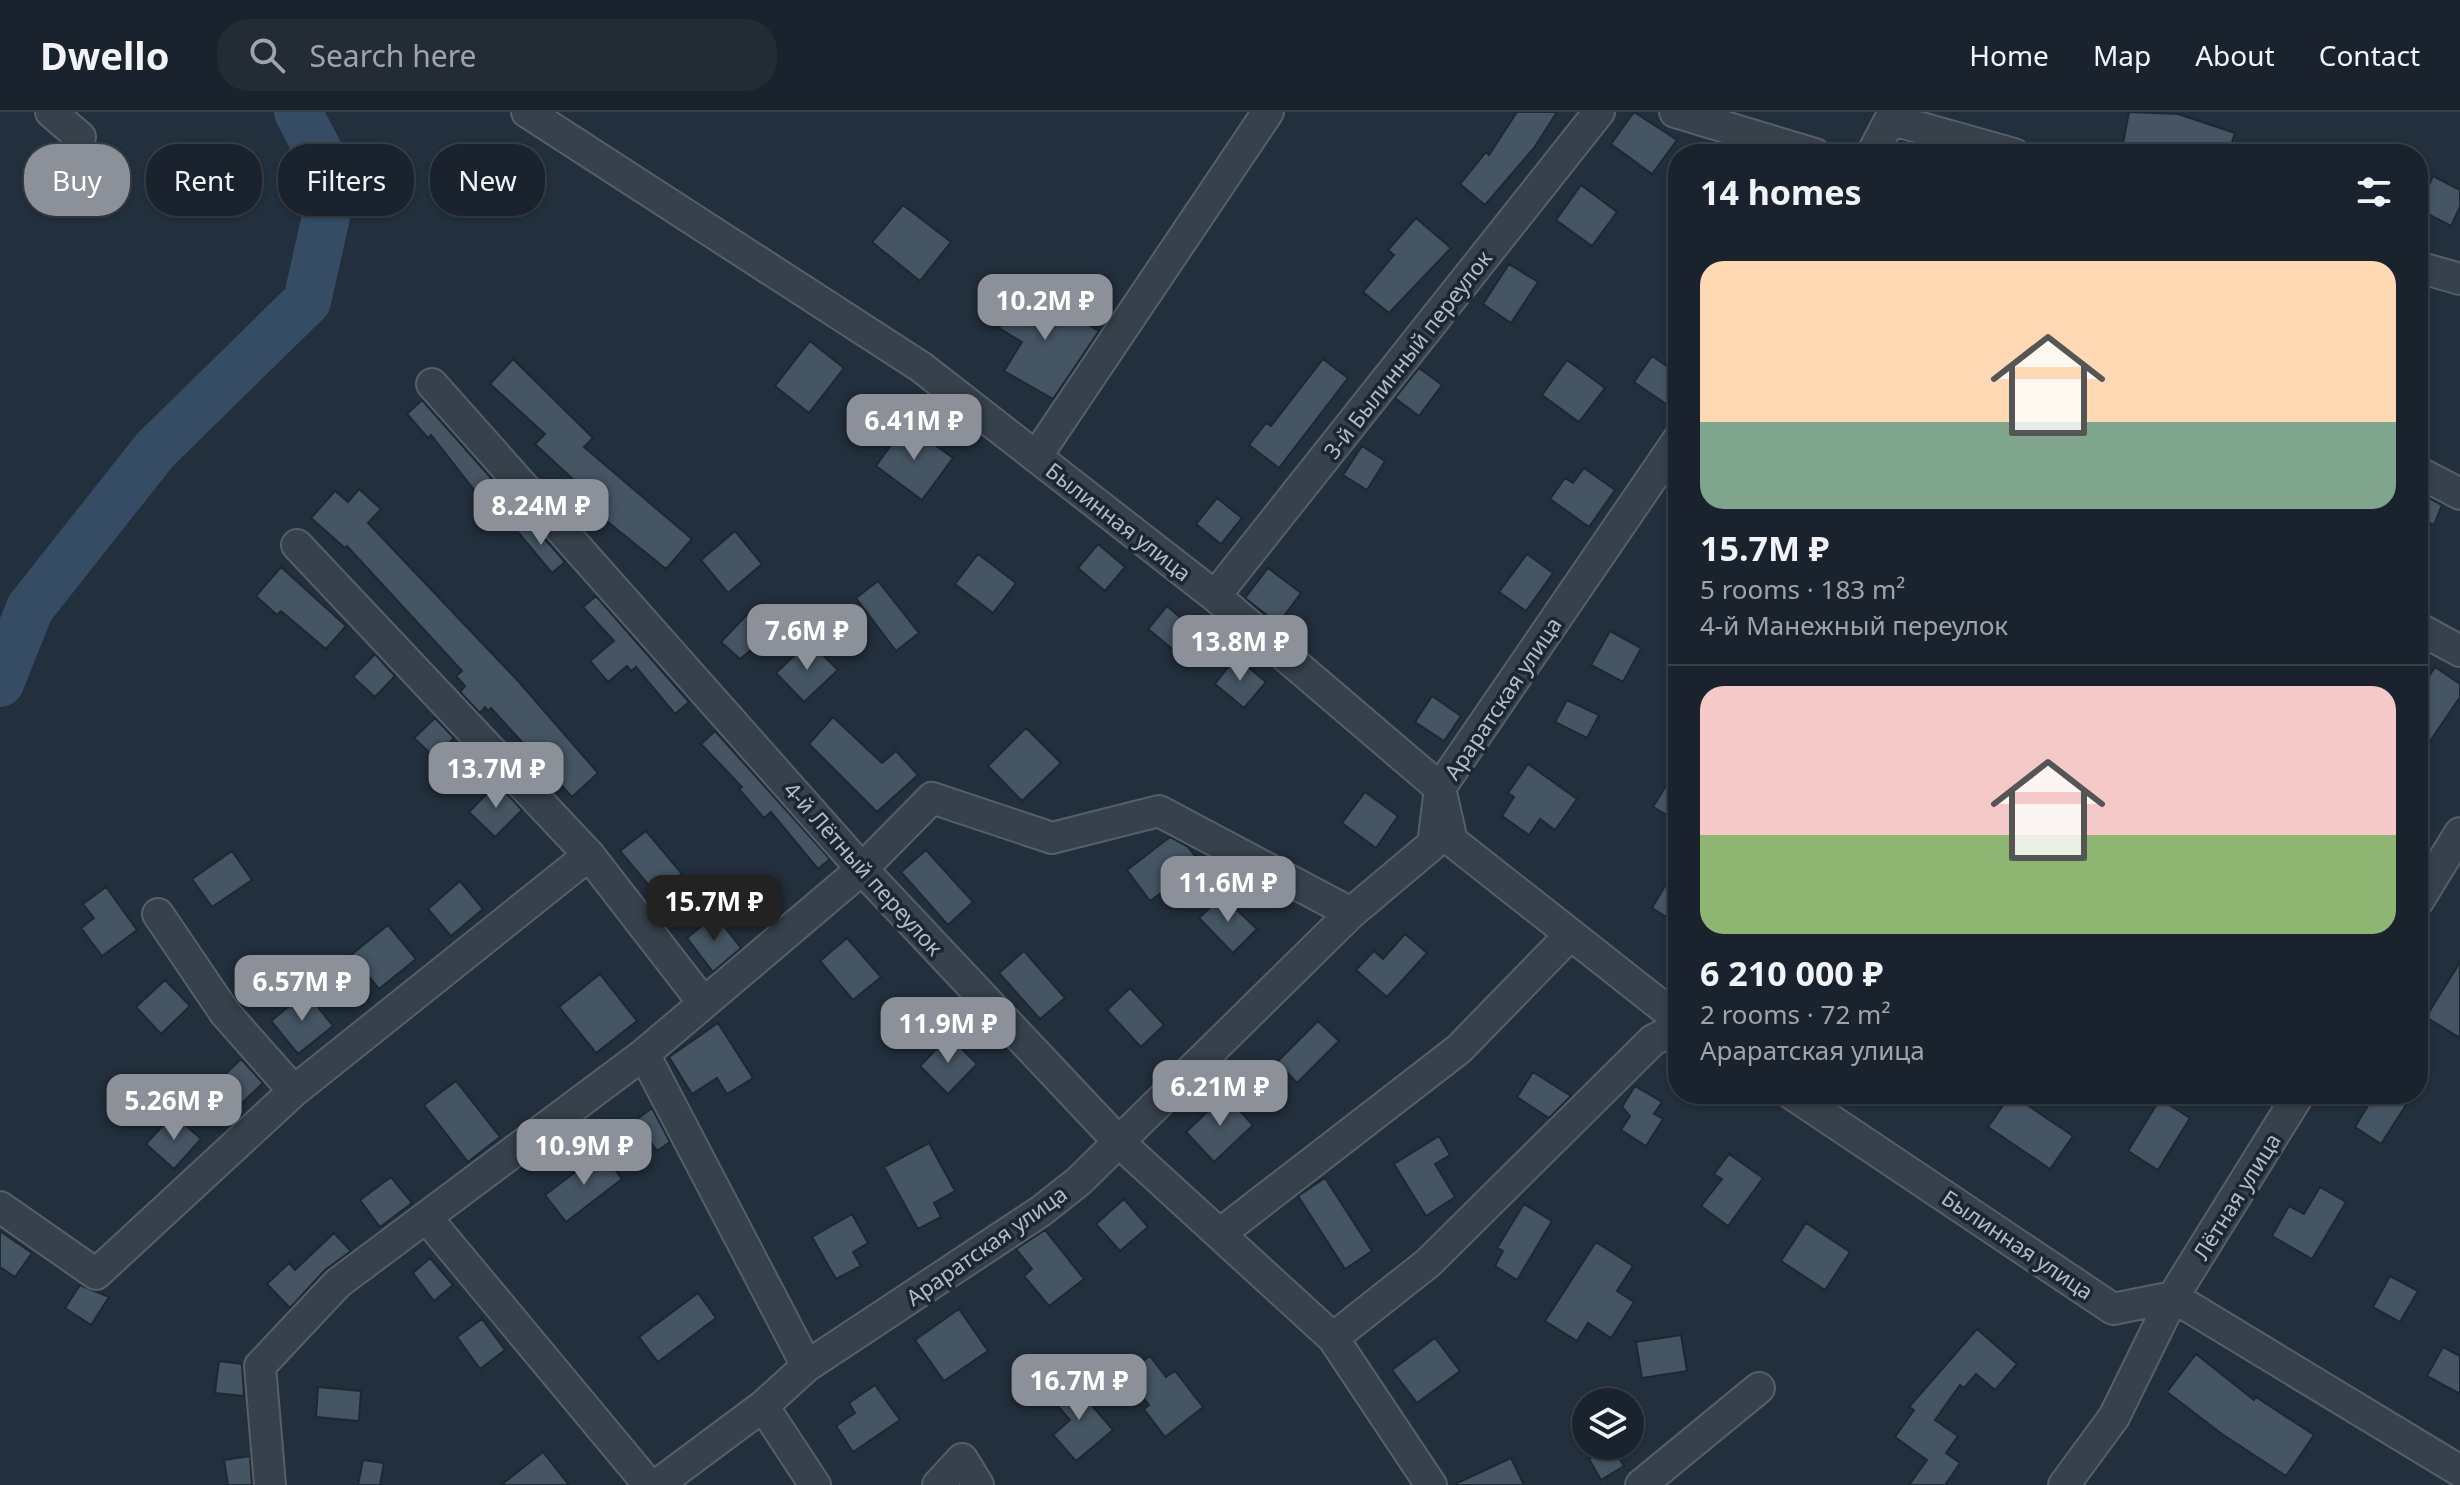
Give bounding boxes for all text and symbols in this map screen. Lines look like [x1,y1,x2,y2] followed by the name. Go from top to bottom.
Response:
[217,19,777,91] search box
[40,29,169,81] text: Dwello
[245,33,289,77] icon: search
[309,35,476,76] text: Search here
[1969,36,2049,74] text: Home
[2093,36,2151,74] text: Map
[2195,36,2275,74] text: About
[2319,36,2420,74] text: Contact
[24,144,130,216] chip: Buy
[146,144,262,216] chip: Rent
[278,144,414,216] chip: Filters
[430,144,545,216] chip: New
[1700,169,1862,215] text: 14 homes
[2352,170,2396,214] icon: filters
[1316,243,1498,464] street label: 3-й Былинный переулок
[971,274,1119,342] pin: 10.2M ₽
[996,282,1094,318] text: 10.2M ₽
[1976,313,2120,457] icon: home
[840,394,988,462] pin: 6.41M ₽
[865,402,963,438] text: 6.41M ₽
[1040,455,1198,587] street label: Былинная улица
[467,479,615,547] pin: 8.24M ₽
[492,487,590,523] text: 8.24M ₽
[1700,525,1829,571] text: 15.7M ₽
[1700,571,1905,607] text: 5 rooms · 183 m²
[742,604,872,672] pin: 7.6M ₽
[1700,607,2008,643] text: 4-й Манежный переулок
[1436,611,1568,785] street label: Араратская улица
[765,612,849,648] text: 7.6M ₽
[1166,615,1314,683] pin: 13.8M ₽
[1191,623,1289,659] text: 13.8M ₽
[1976,738,2120,882] icon: home
[422,742,570,810] pin: 13.7M ₽
[447,750,545,786] text: 13.7M ₽
[778,775,950,962] street label: 4-й Лётный переулок
[1154,856,1302,924] pin: 11.6M ₽
[1179,864,1277,900] text: 11.6M ₽
[640,875,788,943] pin: 15.7M ₽
[665,883,763,919] text: 15.7M ₽
[1700,950,1883,996] text: 6 210 000 ₽
[228,955,376,1023] pin: 6.57M ₽
[253,963,351,999] text: 6.57M ₽
[1700,996,1890,1032] text: 2 rooms · 72 m²
[874,997,1022,1065] pin: 11.9M ₽
[899,1005,997,1041] text: 11.9M ₽
[1700,1032,1925,1068] text: Араратская улица
[1146,1060,1294,1128] pin: 6.21M ₽
[1171,1068,1269,1104] text: 6.21M ₽
[100,1074,248,1142] pin: 5.26M ₽
[125,1082,223,1118] text: 5.26M ₽
[510,1119,658,1187] pin: 10.9M ₽
[535,1127,633,1163] text: 10.9M ₽
[2185,1127,2287,1265] street label: Лётная улица
[900,1178,1072,1312] street label: Араратская улица
[1936,1182,2100,1306] street label: Былинная улица
[1005,1354,1153,1422] pin: 16.7M ₽
[1030,1362,1128,1398] text: 16.7M ₽
[1572,1388,1644,1460] map controls
[1572,1388,1644,1460] button: layers

